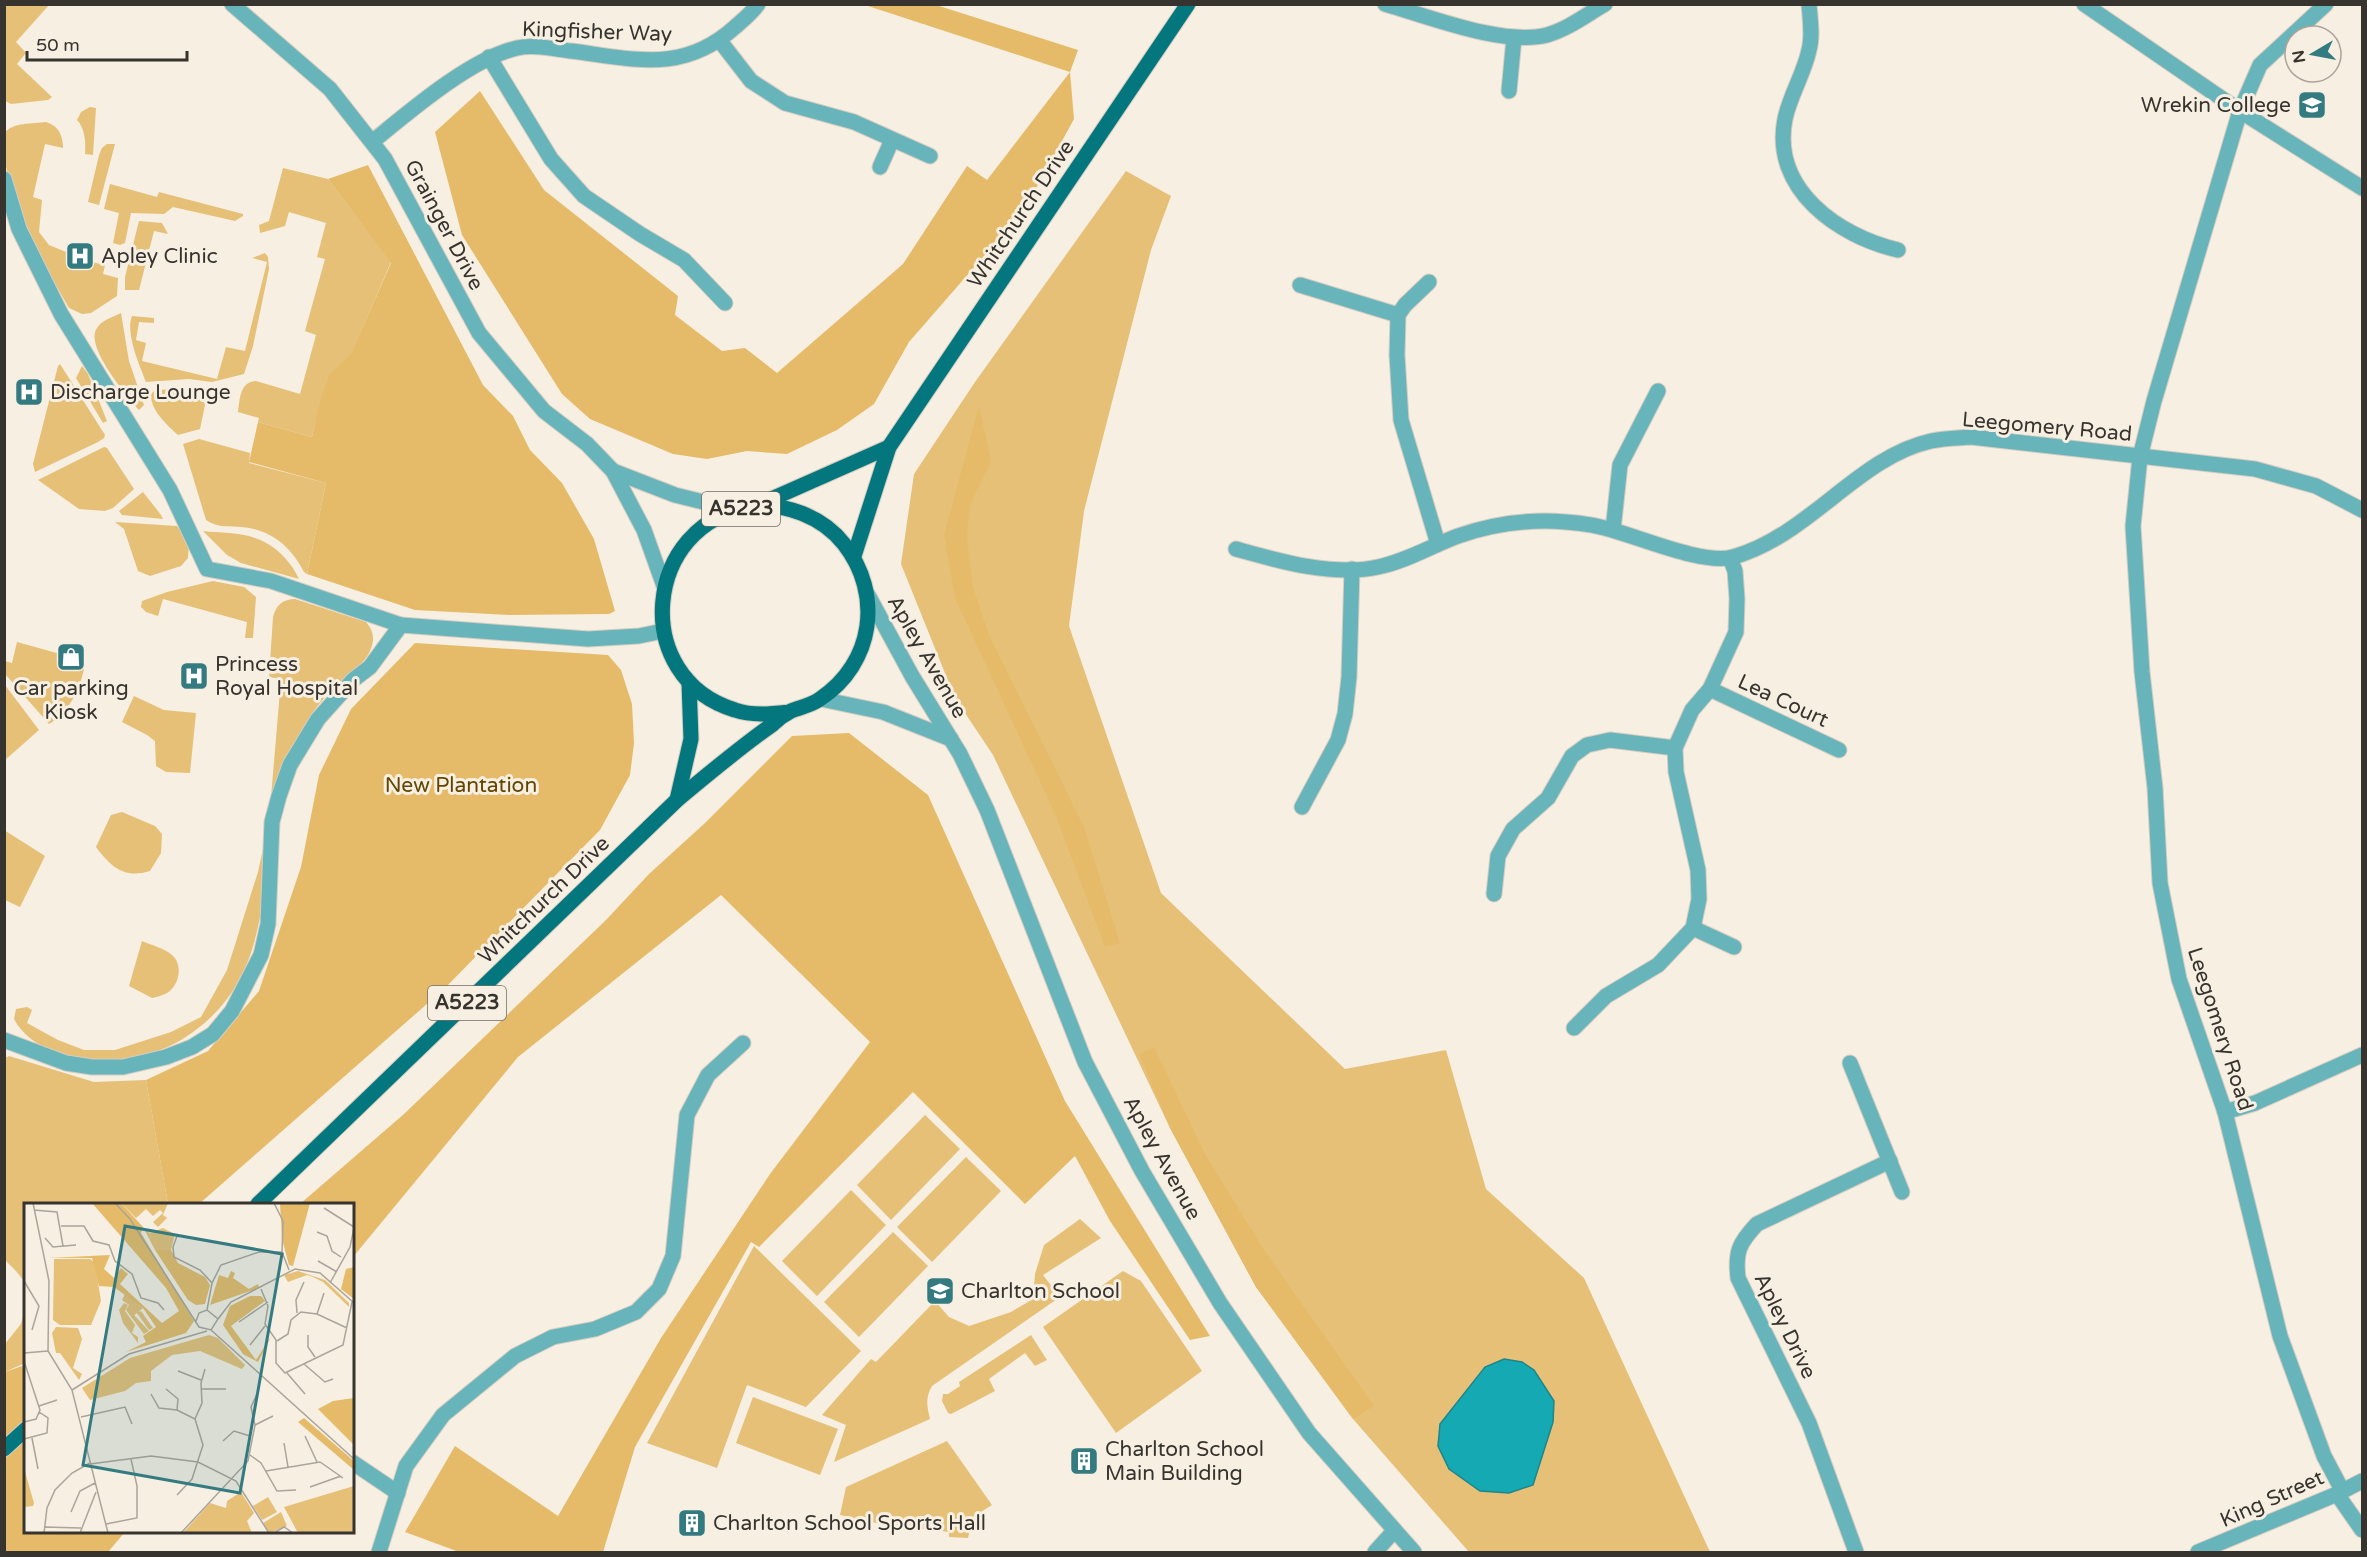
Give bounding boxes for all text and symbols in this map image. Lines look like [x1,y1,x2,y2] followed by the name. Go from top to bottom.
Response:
[521,17,673,47] street label: Kingfisher Way
[27,24,188,62] scale bar
[2283,24,2343,84] north arrow
[36,34,80,56] text: 50 m
[2288,48,2310,64] text: N
[2296,89,2328,121] school or university icon: Wrekin College
[2141,93,2291,118] place label: Wrekin College
[962,135,1080,293] street label: Whitchurch Drive
[399,156,489,295] street label: Grainger Drive
[64,240,96,272] hospital icon: Apley Clinic
[101,244,218,269] place label: Apley Clinic
[13,376,45,408] hospital icon: Discharge Lounge
[50,380,231,405] place label: Discharge Lounge
[1961,407,2133,447] street label: Leegomery Road
[702,492,780,526] road number: A5223
[882,591,972,723] street label: Apley Avenue
[55,641,87,673] shop icon: Car parking Kiosk
[215,652,358,701] place label: Princess Royal Hospital
[178,660,210,692] hospital icon: Princess Royal Hospital
[1734,669,1832,733] street label: Lea Court
[13,676,129,725] place label: Car parking Kiosk
[385,773,537,798] park label: New Plantation
[473,831,615,969] street label: Whitchurch Drive
[2182,944,2258,1114] street label: Leegomery Road
[428,986,506,1020] road number: A5223
[1118,1092,1206,1224] street label: Apley Avenue
[24,1203,354,1533] inset map
[1749,1269,1821,1383] street label: Apley Drive
[924,1275,956,1307] school or university icon: Charlton School
[961,1279,1120,1304] place label: Charlton School
[1105,1437,1264,1486] place label: Charlton School Main Building
[1068,1445,1100,1477] building icon: Charlton School Main Building
[2216,1465,2328,1533] street label: King Street
[676,1507,708,1539] building icon: Charlton School Sports Hall
[713,1511,986,1536] place label: Charlton School Sports Hall

